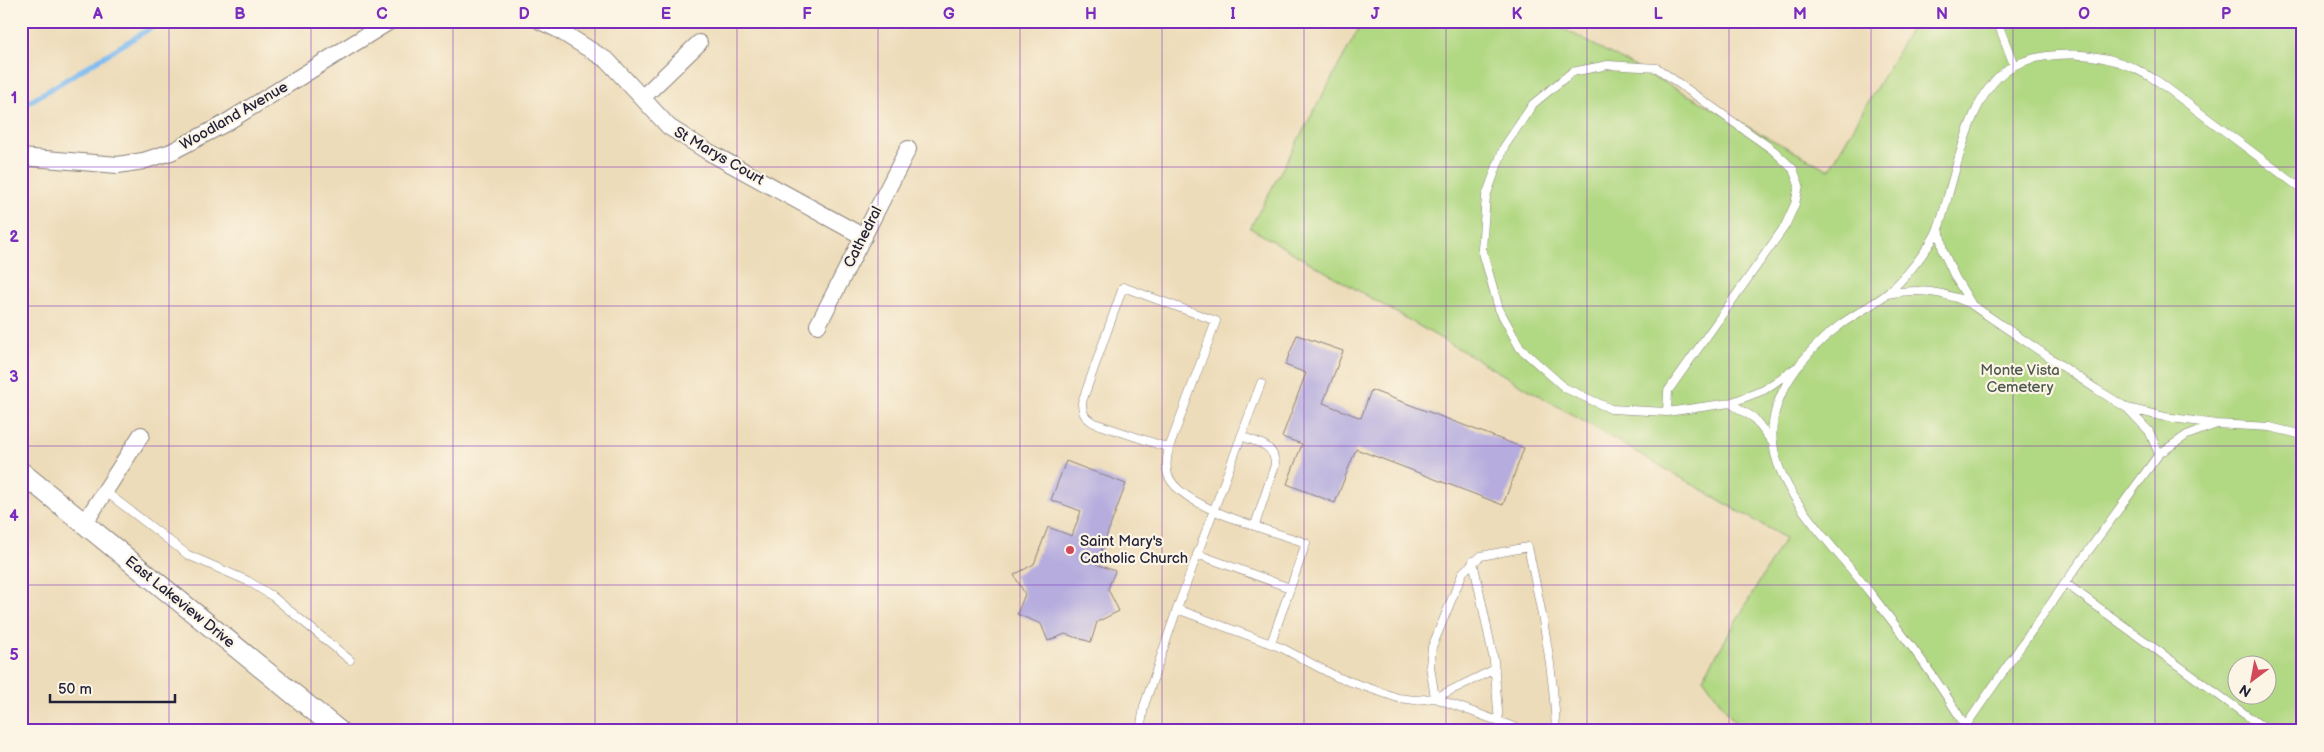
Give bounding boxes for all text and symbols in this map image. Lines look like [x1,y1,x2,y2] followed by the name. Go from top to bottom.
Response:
[92,5,103,24] text: A
[234,5,246,24] text: B
[376,5,388,24] text: C
[518,5,530,24] text: D
[661,5,671,24] text: E
[802,5,812,24] text: F
[943,5,955,24] text: G
[1085,5,1097,24] text: H
[1230,5,1236,24] text: I
[1371,5,1380,24] text: J
[1512,5,1523,24] text: K
[1653,5,1663,24] text: L
[1793,5,1807,24] text: M
[1936,5,1948,24] text: N
[2078,5,2090,24] text: O
[2221,5,2231,24] text: P
[177,77,292,155] street label: Woodland Avenue
[11,89,17,108] text: 1
[671,123,768,190] street label: St Marys Court
[839,203,887,271] street label: Cathedral
[9,228,19,247] text: 2
[1980,361,2060,397] park label: Monte Vista Cemetery
[9,368,19,387] text: 3
[9,507,19,526] text: 4
[1080,532,1188,568] place label: Saint Mary's Catholic Church
[1064,544,1076,556] marker: Saint Mary's Catholic Church
[121,552,239,652] street label: East Lakeview Drive
[9,646,19,665] text: 5
[2226,654,2276,704] north arrow
[50,672,175,704] scale bar
[58,680,92,699] text: 50 m
[2236,681,2254,701] text: N

